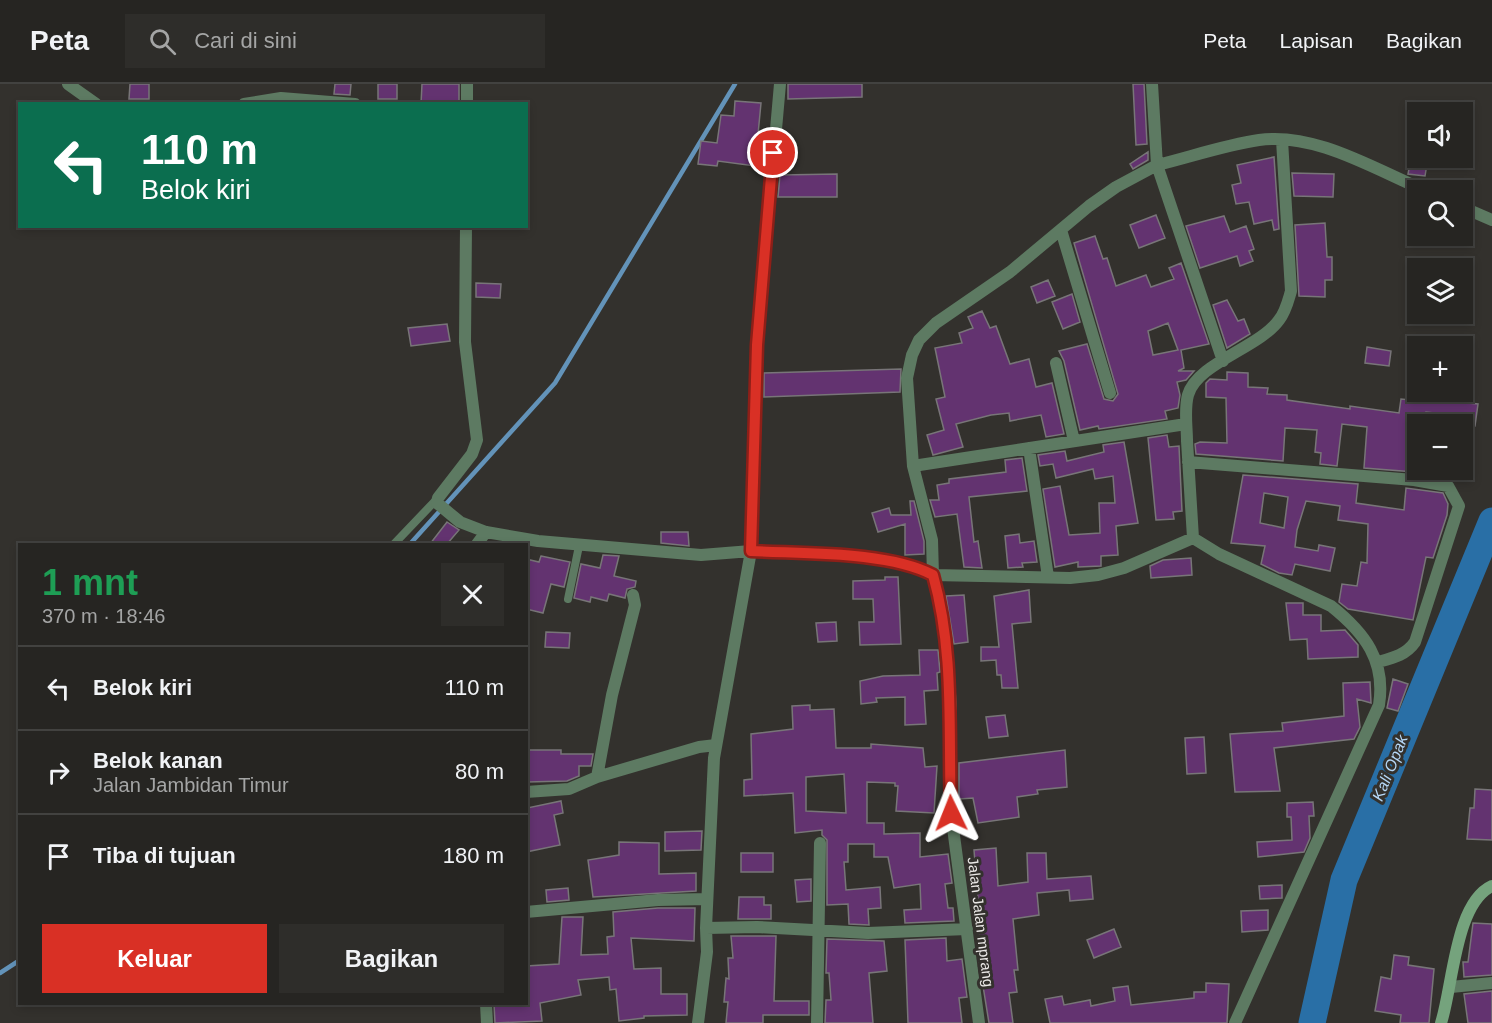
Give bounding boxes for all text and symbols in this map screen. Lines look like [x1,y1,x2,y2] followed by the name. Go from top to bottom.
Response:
[125,14,545,68] search box
[30,25,89,56] text: Peta
[146,25,179,58] icon: search
[194,28,297,53] text: Cari di sini
[1203,29,1247,52] text: Peta
[1280,29,1353,52] text: Lapisan
[1386,29,1462,52] text: Bagikan
[1407,102,1473,480] map controls
[1407,102,1473,168] button: sound
[42,126,120,204] icon: left
[141,126,258,173] text: 110 m
[747,127,798,178] pin
[756,136,789,169] icon: arrive
[141,175,251,205] text: Belok kiri
[1407,180,1473,246] button: search
[1407,258,1473,324] button: layers
[1407,336,1473,402] button: +
[1407,414,1473,480] button: −
[42,562,138,603] text: 1 mnt
[441,563,504,626] button: close
[42,605,165,627] text: 370 m · 18:46
[42,672,75,705] icon: left
[93,675,192,700] text: Belok kiri
[444,675,504,700] text: 110 m
[1369,732,1411,803] water label: Kali Opak
[93,748,223,773] text: Belok kanan
[42,756,75,789] icon: right
[455,759,504,784] text: 80 m
[93,774,289,796] text: Jalan Jambidan Timur
[919,781,983,845] position arrow
[42,840,75,873] icon: arrive
[93,843,236,868] text: Tiba di tujuan
[443,843,504,868] text: 180 m
[965,856,997,988] street label: Jalan Jalan mprang
[42,924,267,993] button: Keluar
[279,924,504,993] button: Bagikan

